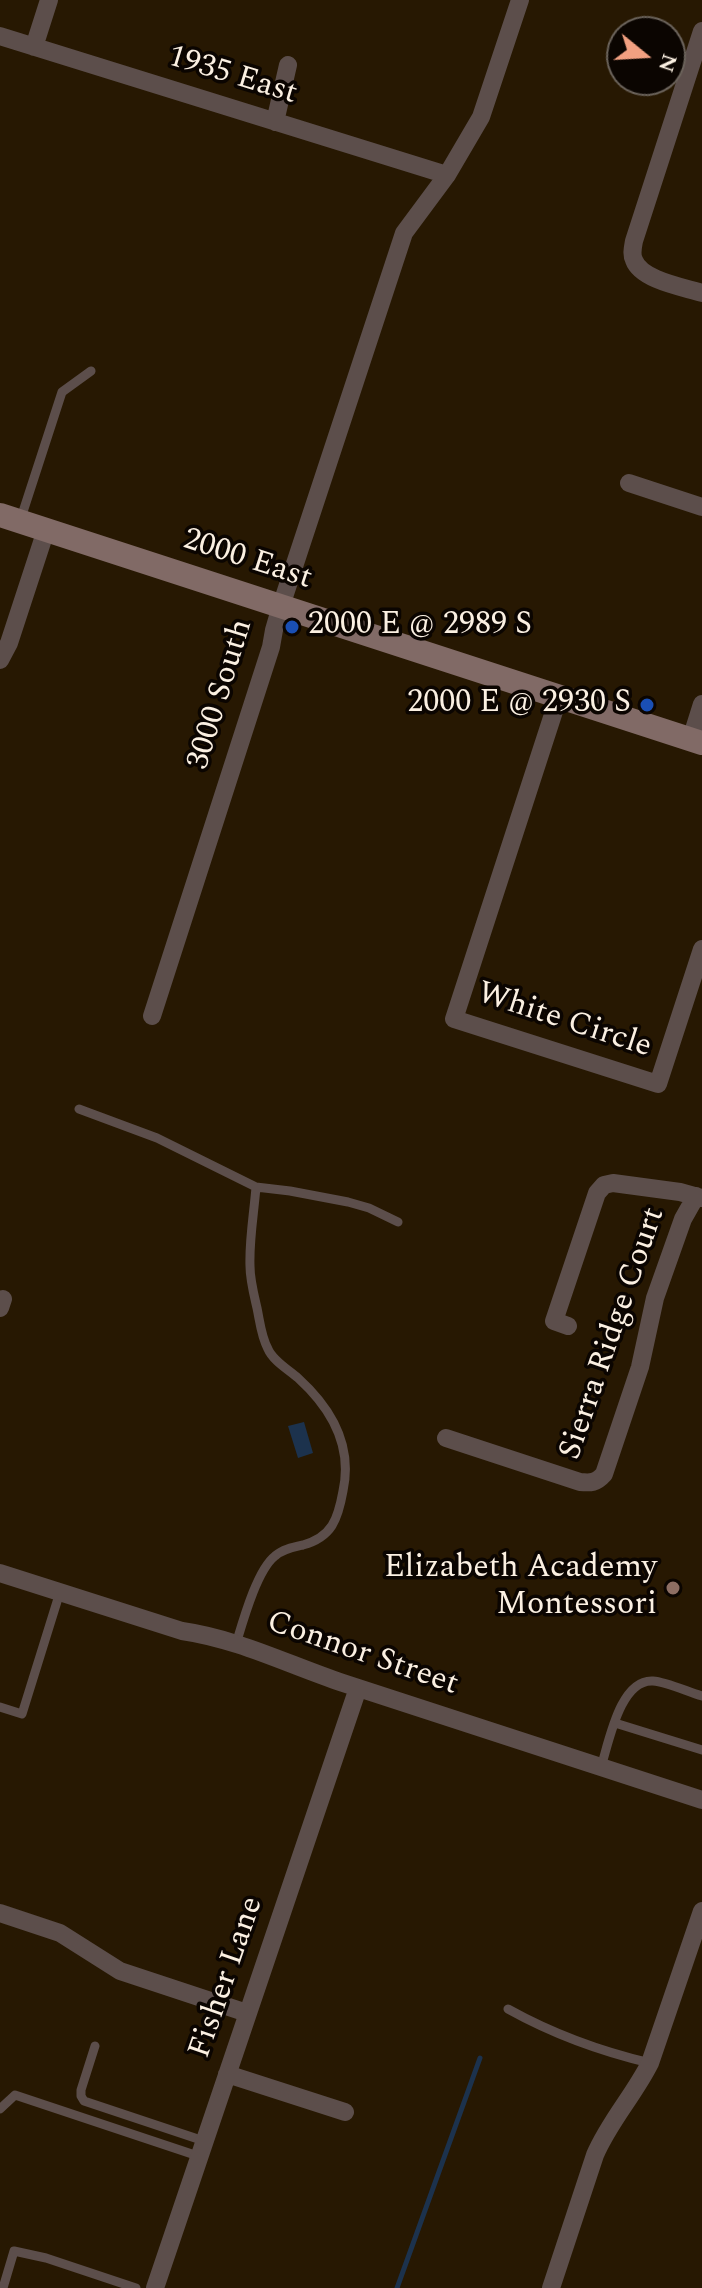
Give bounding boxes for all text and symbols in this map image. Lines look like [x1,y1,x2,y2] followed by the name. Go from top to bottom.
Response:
[606,16,686,96] north arrow
[163,39,301,115] street label: 1935 East
[649,49,686,77] text: N
[178,522,316,600] street label: 2000 East
[308,608,532,646] place label: 2000 E @ 2989 S
[181,615,263,775] street label: 3000 South
[283,618,301,636] marker: 2000 E @ 2989 S
[407,686,631,724] place label: 2000 E @ 2930 S
[638,696,656,714] marker: 2000 E @ 2930 S
[472,976,656,1068] street label: White Circle
[553,1203,675,1465] street label: Sierra Ridge Court
[384,1551,657,1626] place label: Elizabeth Academy Montessori
[664,1579,682,1597] marker: Elizabeth Academy Montessori
[261,1604,463,1706] street label: Connor Street
[183,1892,273,2064] street label: Fisher Lane

